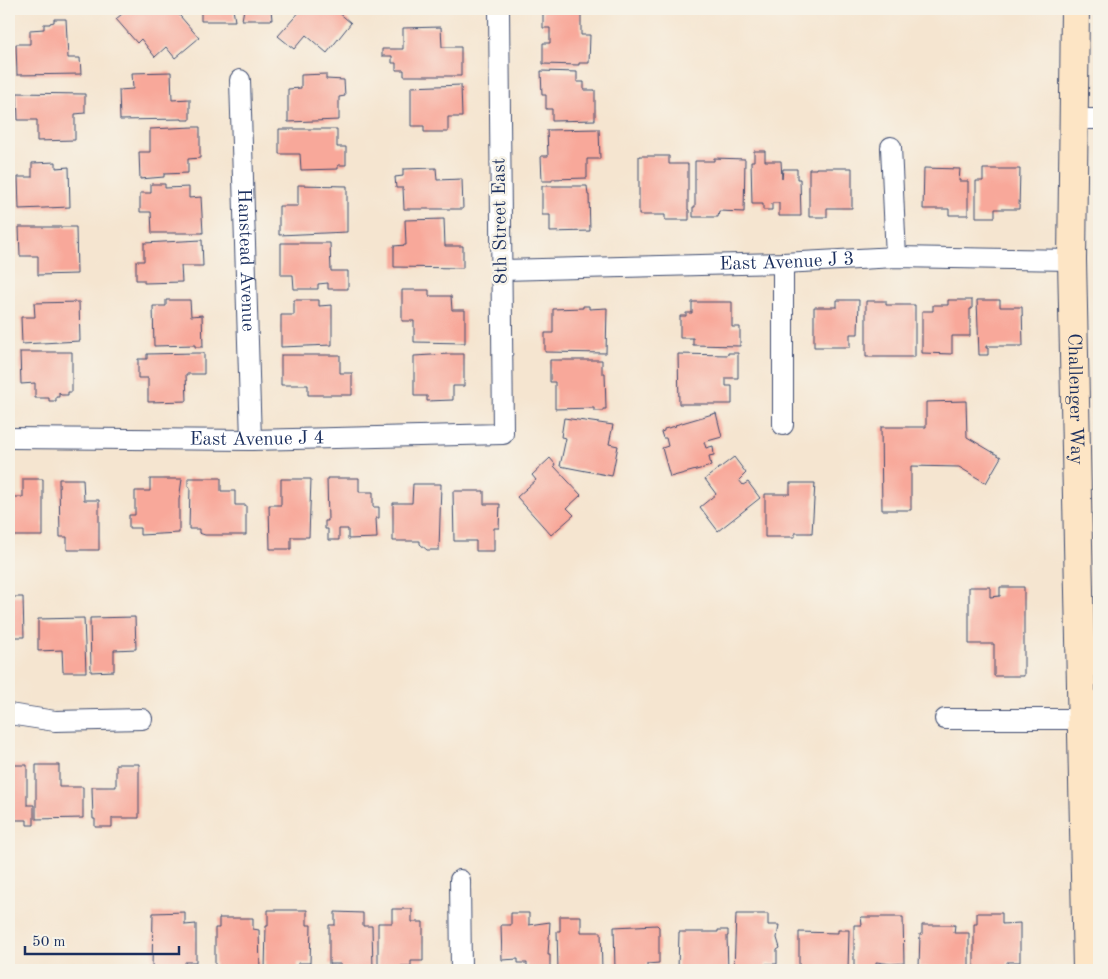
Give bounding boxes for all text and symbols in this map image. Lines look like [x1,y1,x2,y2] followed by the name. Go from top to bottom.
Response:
[490,158,512,284] street label: 8th Street East
[234,188,257,332] street label: Hanstead Avenue
[719,250,855,274] street label: East Avenue J 3
[1064,333,1086,465] street label: Challenger Way
[189,429,325,450] street label: East Avenue J 4
[25,924,179,956] scale bar
[32,935,66,950] text: 50 m

